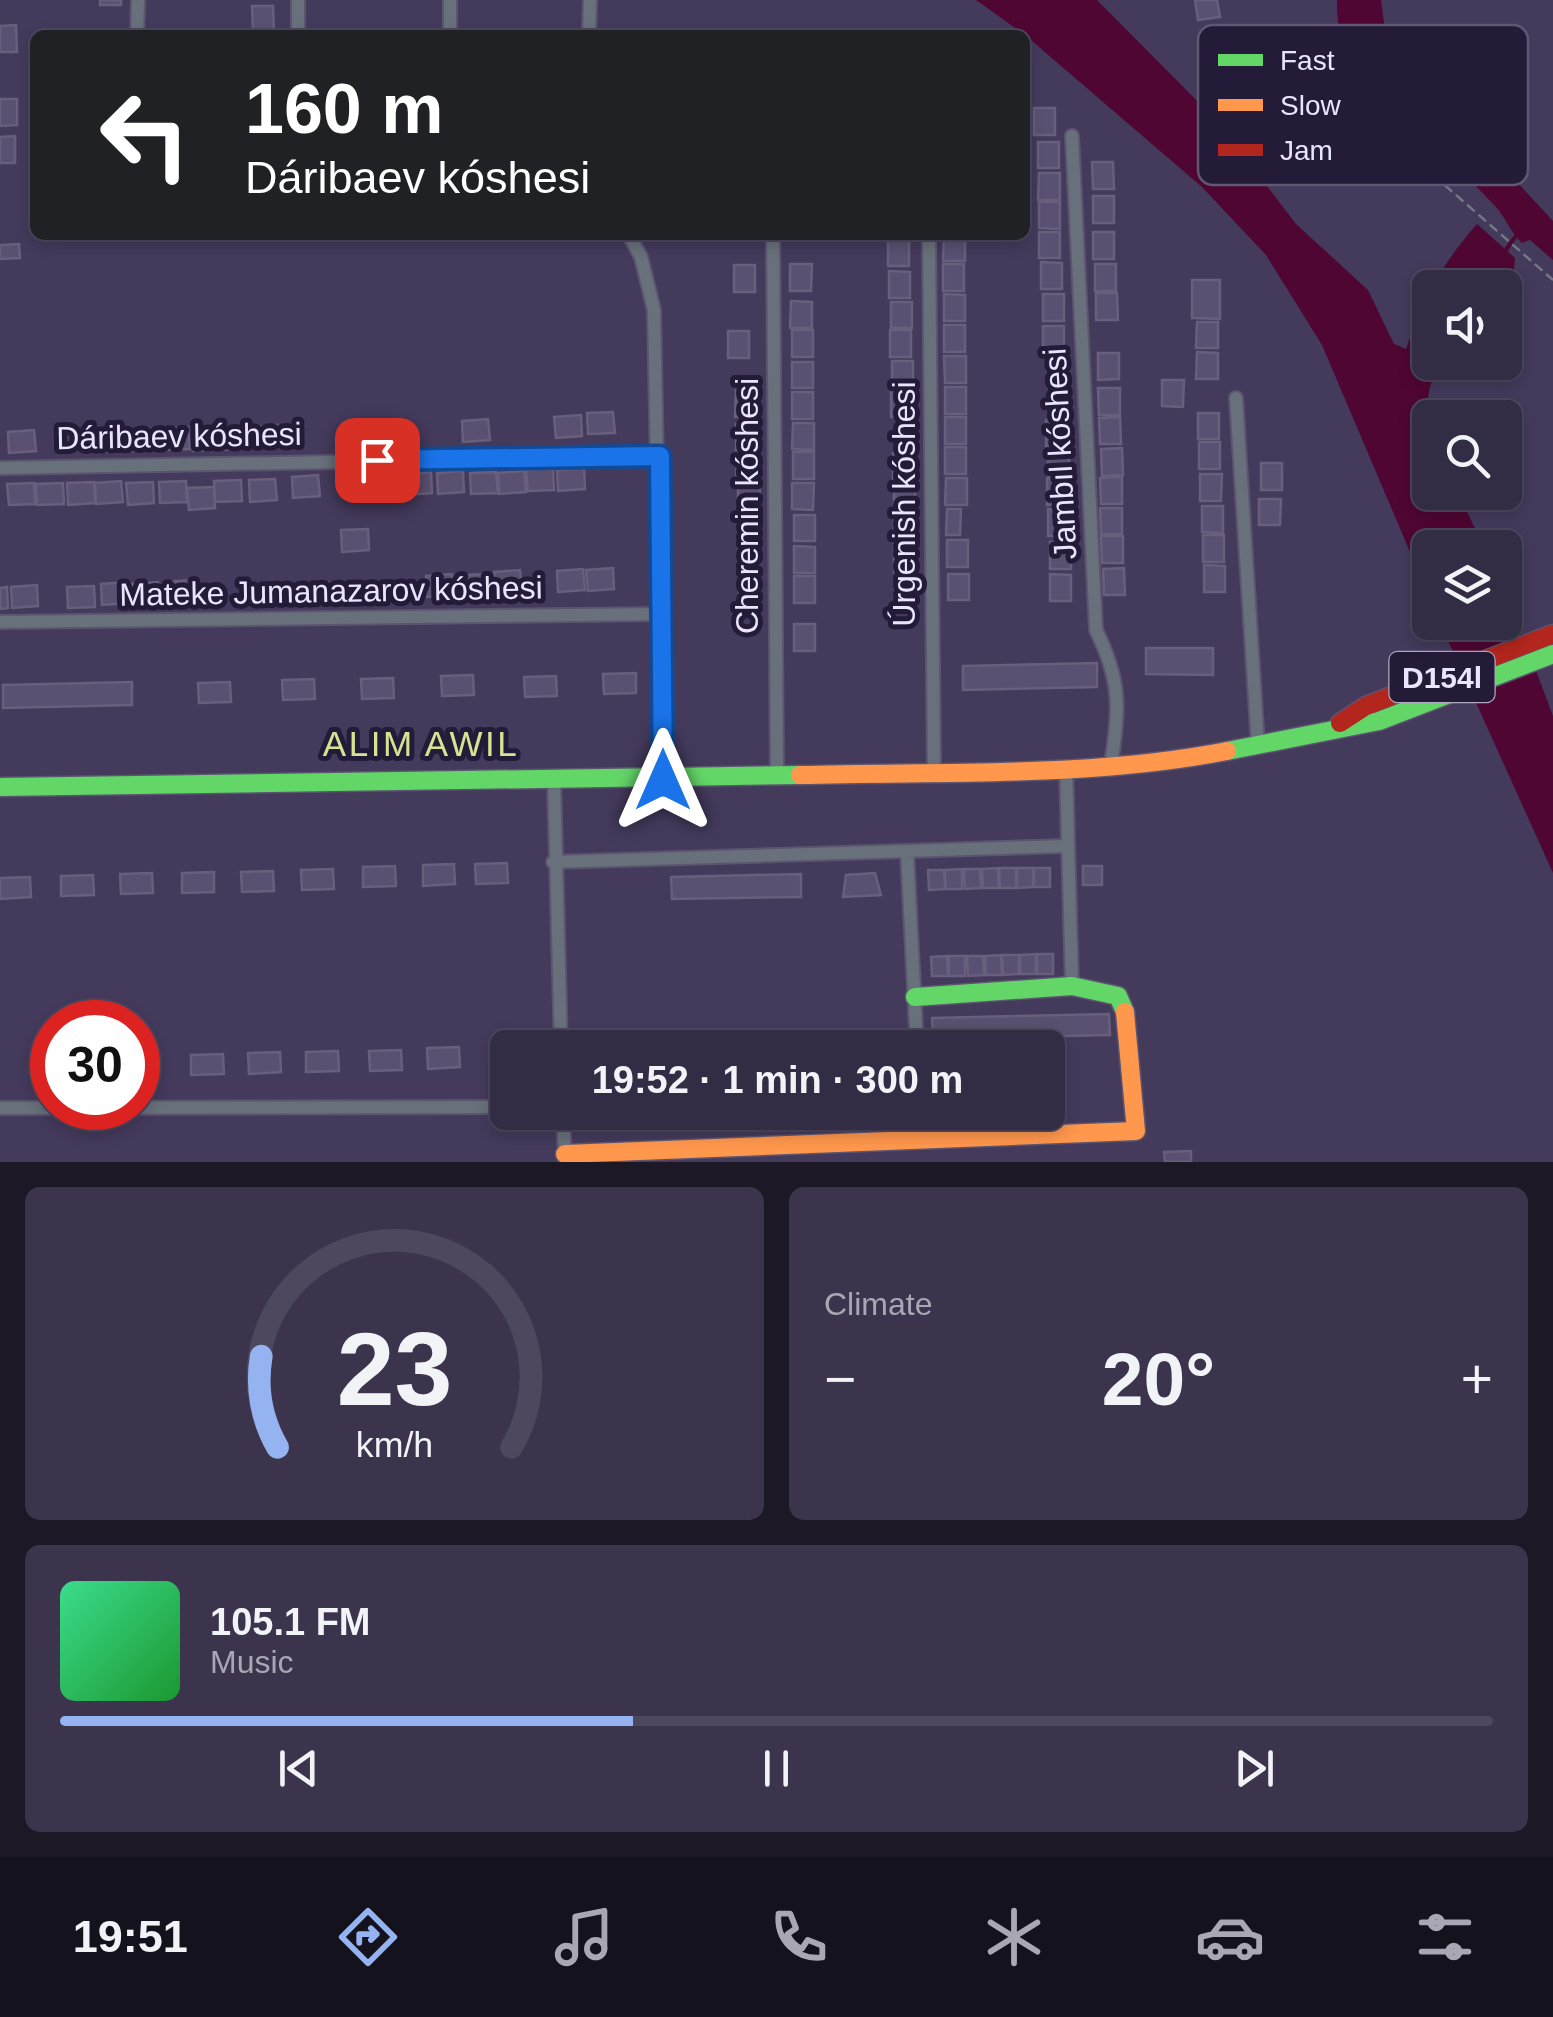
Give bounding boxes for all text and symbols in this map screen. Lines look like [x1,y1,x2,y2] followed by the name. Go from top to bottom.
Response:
[1198,25,1528,185] legend
[1280,45,1335,76] text: Fast
[80,70,210,200] icon: left
[245,70,443,148] text: 160 m
[1280,90,1341,121] text: Slow
[1280,135,1333,166] text: Jam
[245,152,590,203] text: Dáribaev kóshesi
[1412,270,1522,640] map controls
[1412,270,1522,380] button: sound
[1036,347,1084,561] street label: Jambıl kóshesi
[729,378,765,634] street label: Cheremin kóshesi
[886,381,922,627] street label: Úrgenish kóshesi
[1412,400,1522,510] button: search
[56,416,302,456] street label: Dáribaev kóshesi
[335,418,420,503] pin
[350,433,405,488] icon: arrive
[1412,530,1522,640] button: layers
[119,569,543,613] street label: Mateke Jumanazarov kóshesi
[1390,652,1494,702] road number: D154l
[323,724,519,763] district label: ALIM AWIL
[611,728,715,832] position arrow
[30,1000,160,1130] speed limit sign: 30
[592,1059,963,1101] text: 19:52 · 1 min · 300 m
[824,1286,932,1322] text: Climate
[337,1311,452,1427] text: 23
[1102,1337,1215,1421] text: 20°
[824,1348,856,1410] text: −
[1461,1348,1493,1410] text: +
[356,1425,433,1465] text: km/h
[210,1601,371,1643] text: 105.1 FM
[210,1644,294,1680] text: Music
[271,1741,326,1796] icon: previous
[749,1741,804,1796] icon: pause
[1227,1741,1282,1796] icon: next
[333,1902,403,1972] icon: directions
[549,1902,619,1972] icon: music
[764,1902,834,1972] icon: phone
[979,1902,1049,1972] icon: climate
[1195,1902,1265,1972] icon: car
[1410,1902,1480,1972] icon: filters
[73,1911,188,1962] text: 19:51

